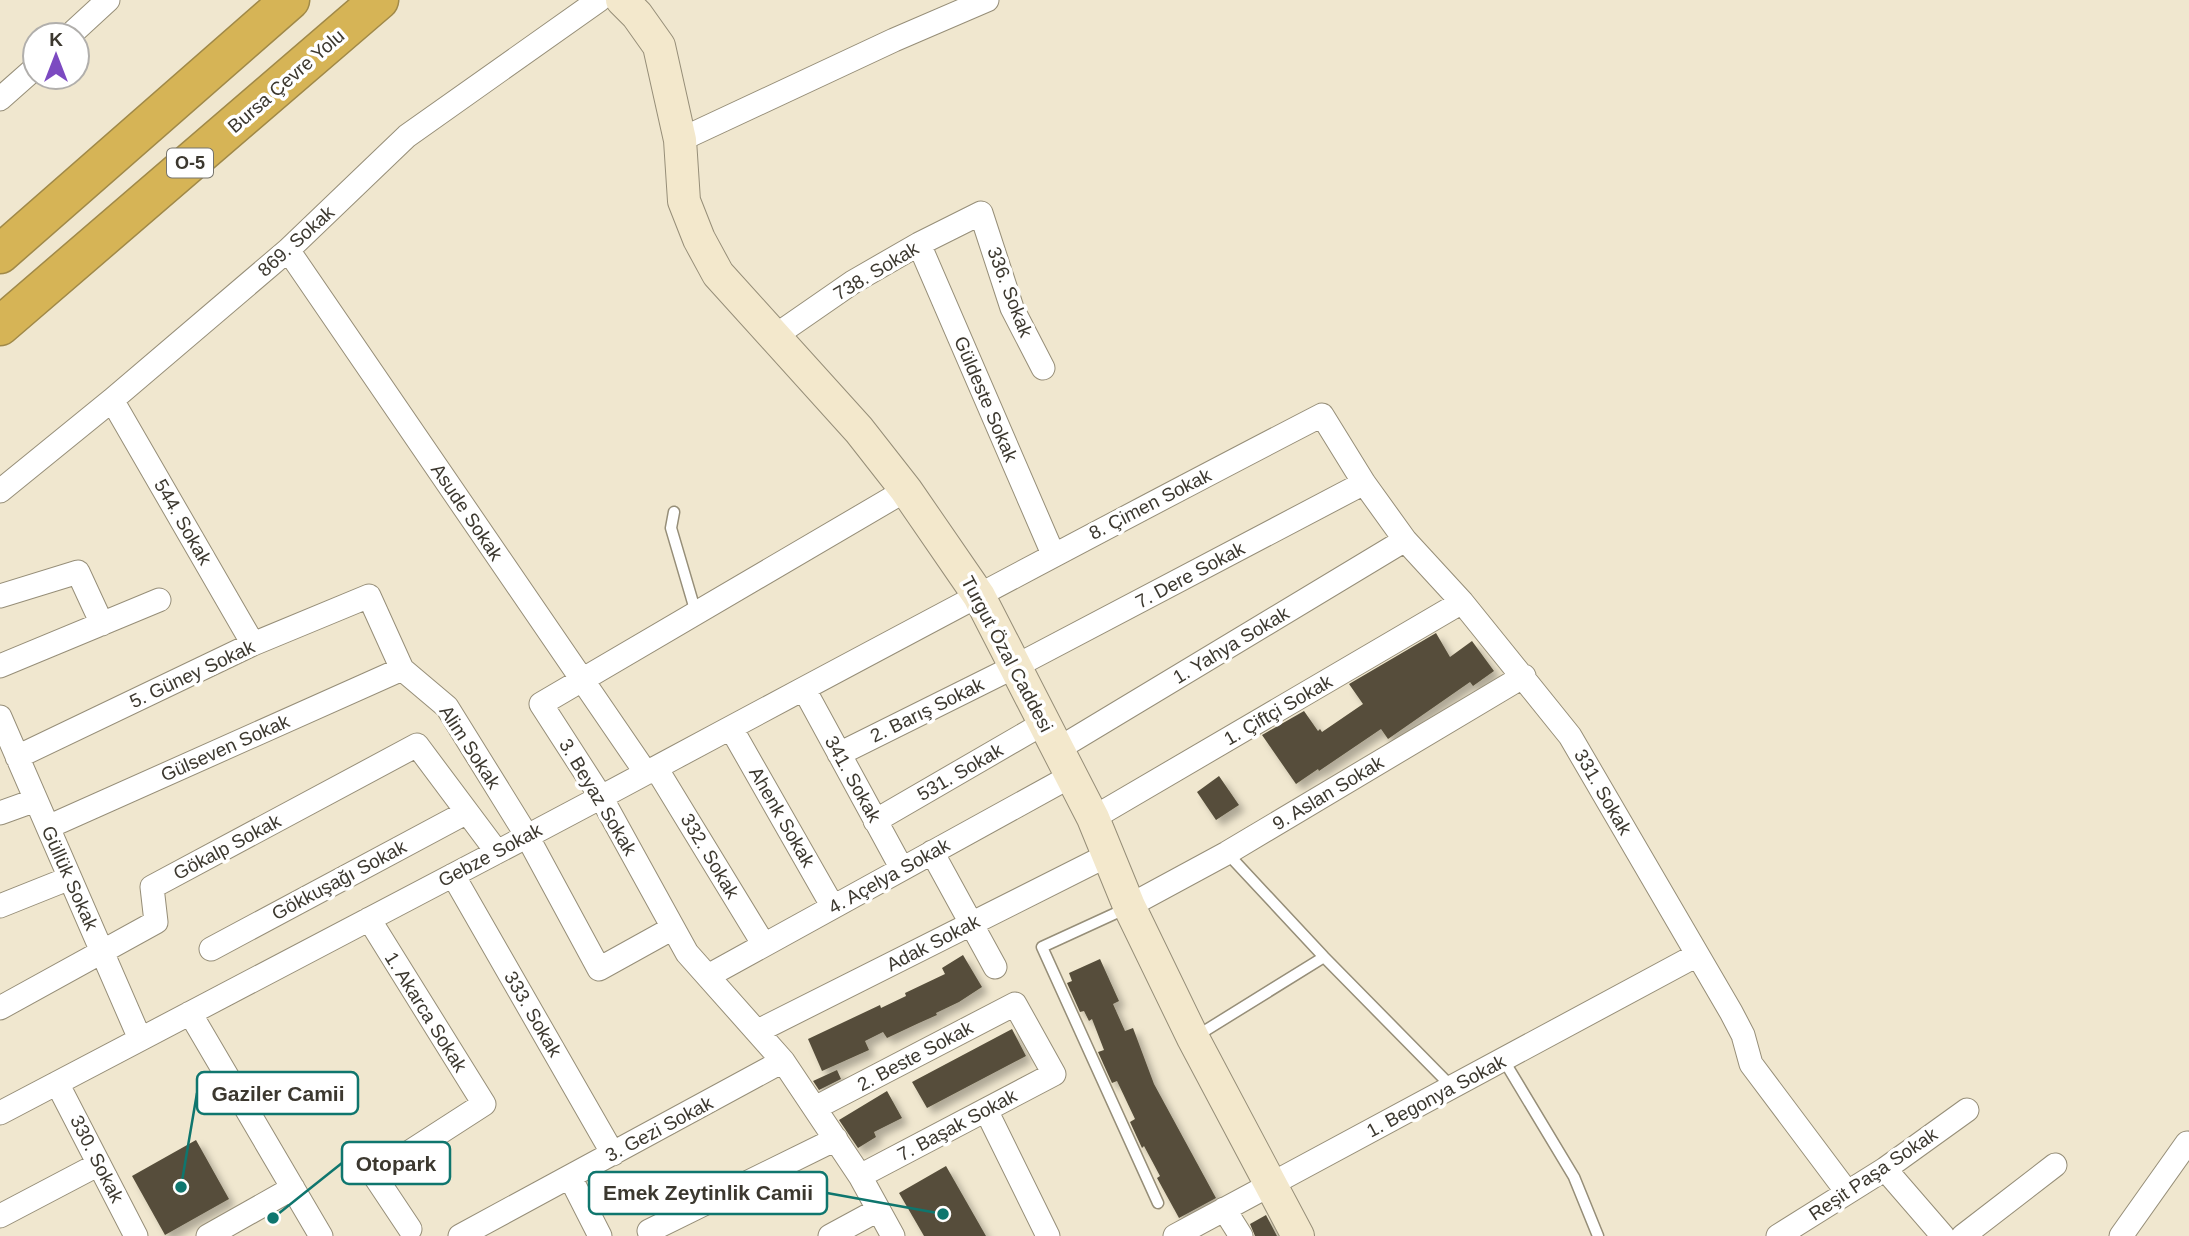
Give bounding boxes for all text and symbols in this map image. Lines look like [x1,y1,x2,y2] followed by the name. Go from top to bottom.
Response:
[21,21,91,91] north arrow
[224,25,348,137] street label: Bursa Çevre Yolu
[49,29,63,50] text: K
[167,148,213,178] road number: O-5
[254,201,339,281] street label: 869. Sokak
[830,237,923,304] street label: 738. Sokak
[983,244,1037,341] street label: 336. Sokak
[950,333,1022,465] street label: Güldeste Sokak
[427,460,507,565] street label: Asude Sokak
[1085,464,1215,544] street label: 8. Çimen Sokak
[150,476,216,569] street label: 544. Sokak
[1132,537,1249,613] street label: 7. Dere Sokak
[957,572,1057,736] street label: Turgut Özal Caddesi
[1169,602,1293,688] street label: 1. Yahya Sokak
[126,636,258,712] street label: 5. Güney Sokak
[1220,670,1336,749] street label: 1. Çiftçi Sokak
[867,673,988,747] street label: 2. Barış Sokak
[435,701,505,793] street label: Alim Sokak
[158,710,293,786] street label: Gülseven Sokak
[821,732,885,826] street label: 341. Sokak
[555,735,641,859] street label: 3. Beyaz Sokak
[914,739,1007,805] street label: 531. Sokak
[1570,746,1636,839] street label: 331. Sokak
[1269,751,1388,834] street label: 9. Aslan Sokak
[745,763,819,871] street label: Ahenk Sokak
[170,810,285,884] street label: Gökalp Sokak
[677,810,744,903] street label: 332. Sokak
[435,819,546,891] street label: Gebze Sokak
[38,823,103,934] street label: Güllük Sokak
[825,834,954,918] street label: 4. Açelya Sokak
[268,836,410,924] street label: Gökkuşağı Sokak
[883,910,983,975] street label: Adak Sokak
[381,948,472,1076] street label: 1. Akarca Sokak
[500,968,566,1061] street label: 333. Sokak
[854,1016,977,1095] street label: 2. Beste Sokak
[1363,1050,1509,1141] street label: 1. Begonya Sokak
[197,1072,358,1114] callout: Gaziler Camii
[211,1082,345,1105] text: Gaziler Camii
[894,1085,1021,1165] street label: 7. Başak Sokak
[602,1092,717,1166] street label: 3. Gezi Sokak
[66,1112,128,1207] street label: 330. Sokak
[1805,1123,1941,1225] street label: Reşit Paşa Sokak
[342,1142,450,1184] callout: Otopark
[356,1152,437,1175] text: Otopark
[589,1172,827,1214] callout: Emek Zeytinlik Camii
[603,1181,813,1204] text: Emek Zeytinlik Camii

